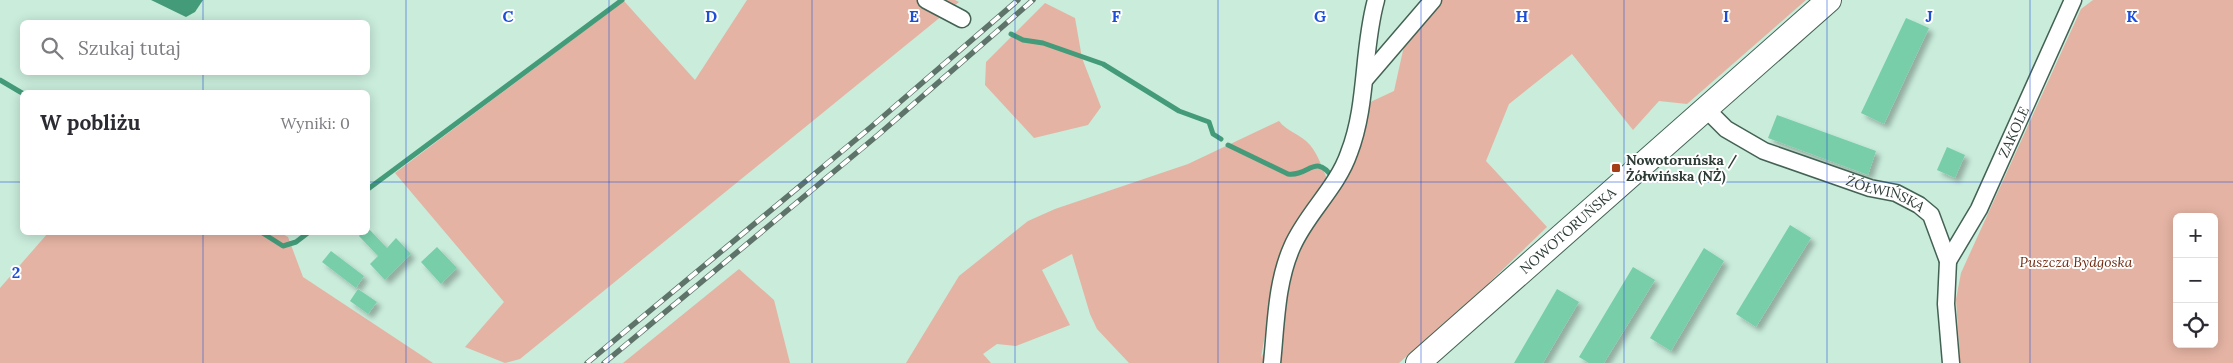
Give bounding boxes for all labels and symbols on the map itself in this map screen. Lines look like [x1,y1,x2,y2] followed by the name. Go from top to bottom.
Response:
[502,6,514,26] text: C
[705,6,717,26] text: D
[909,6,919,26] text: E
[1111,6,1121,26] text: F
[1314,6,1326,26] text: G
[1516,6,1529,26] text: H
[1723,6,1729,26] text: I
[1925,6,1933,26] text: J
[2126,6,2138,26] text: K
[1994,103,2033,160] street label: ZAKOLE
[1626,151,1737,185] place label: Nowotoruńska / Żółwińska (NŻ)
[1610,162,1622,174] marker: Nowotoruńska / Żółwińska (NŻ)
[1844,171,1929,215] street label: ŻÓŁWIŃSKA
[1516,183,1620,278] street label: NOWOTORUŃSKA
[2020,253,2133,271] park label: Puszcza Bydgoska
[12,262,20,282] text: 2

